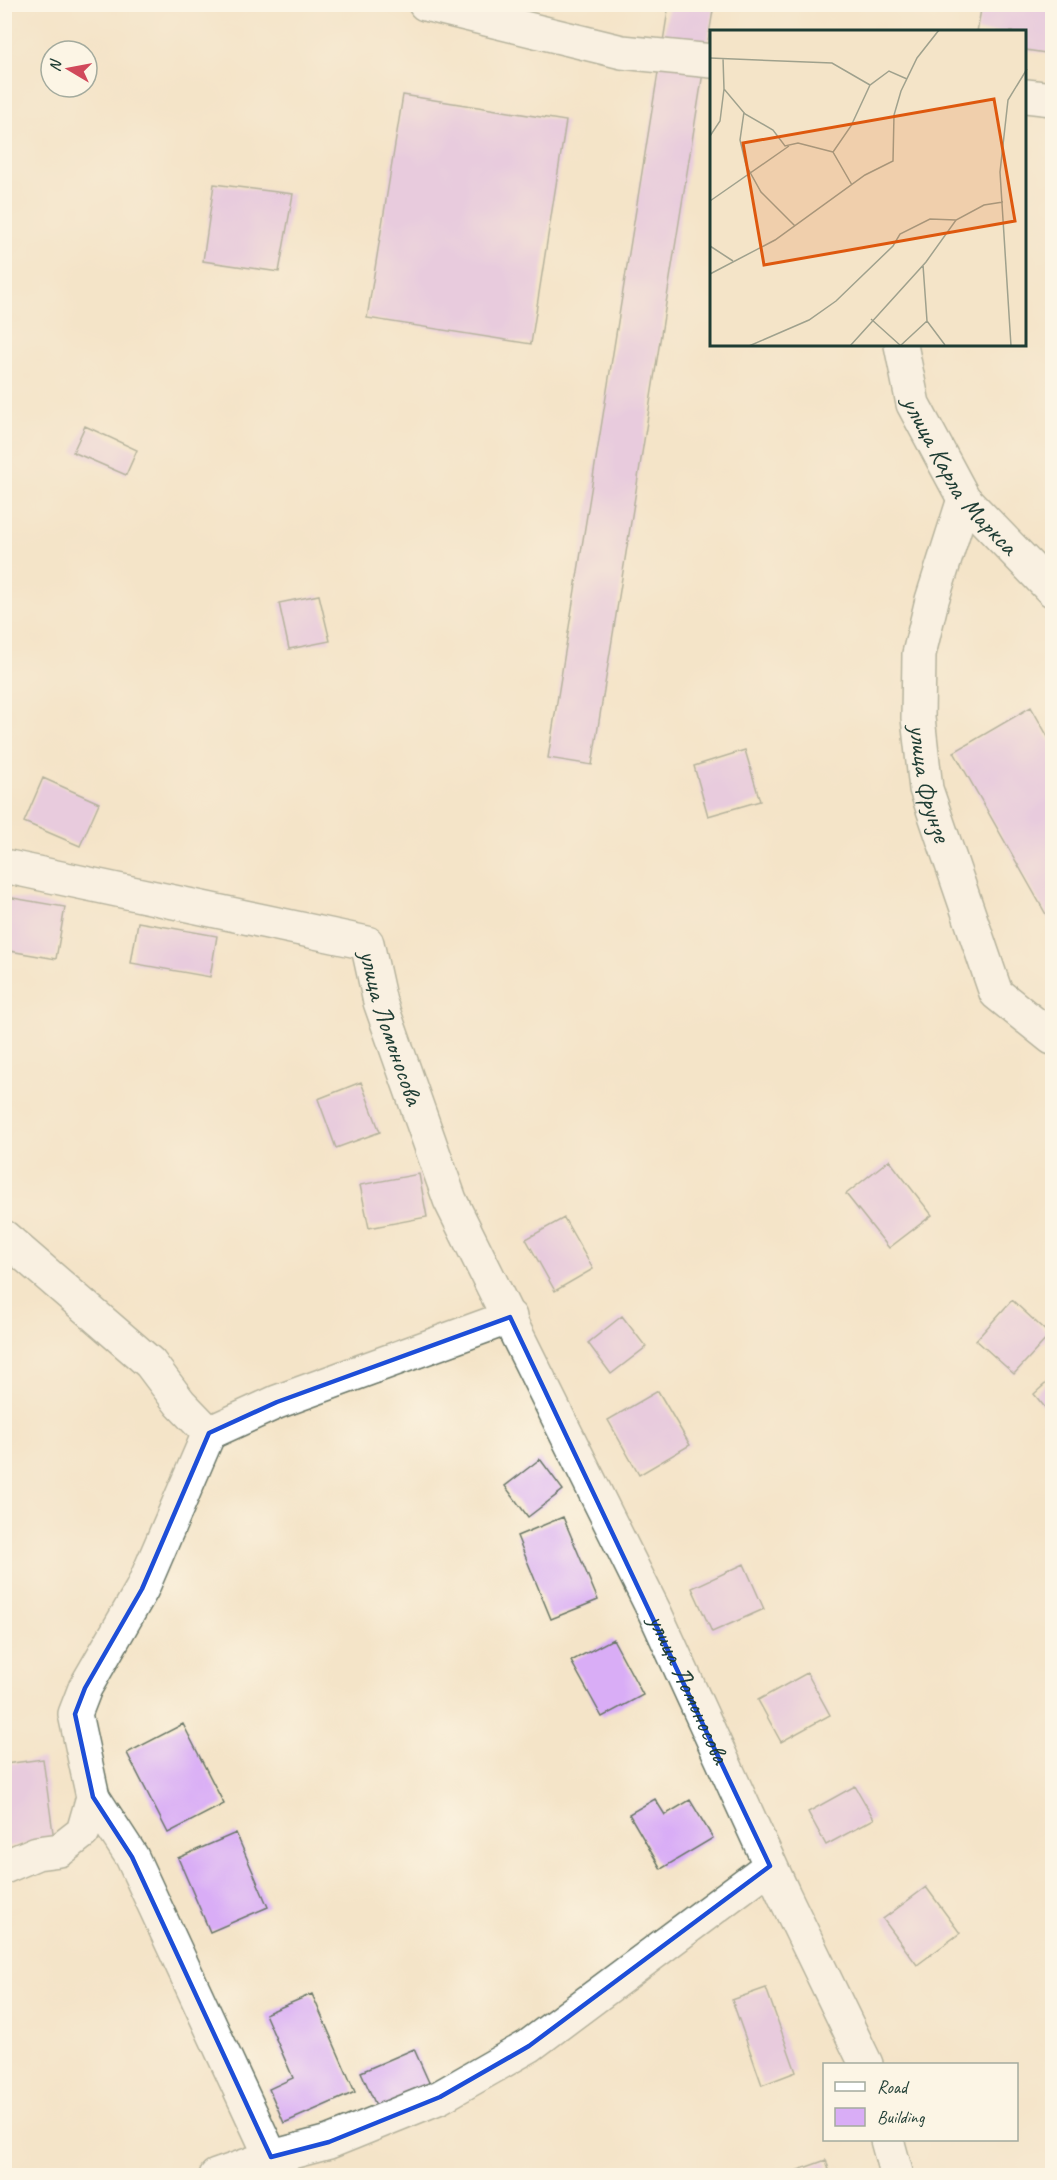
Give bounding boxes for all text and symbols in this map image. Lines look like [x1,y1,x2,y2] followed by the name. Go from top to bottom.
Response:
[710,30,1027,346] inset map
[39,39,99,99] north arrow
[45,57,66,73] text: N
[895,393,1026,563] street label: улица Карла Маркса
[902,721,959,848] street label: улица Фрунзе
[352,945,432,1111] street label: улица Ломоносова
[640,1607,738,1770] street label: улица Ломоносова
[823,2063,1018,2141] legend
[877,2076,910,2098] text: Road
[877,2106,926,2128] text: Building

